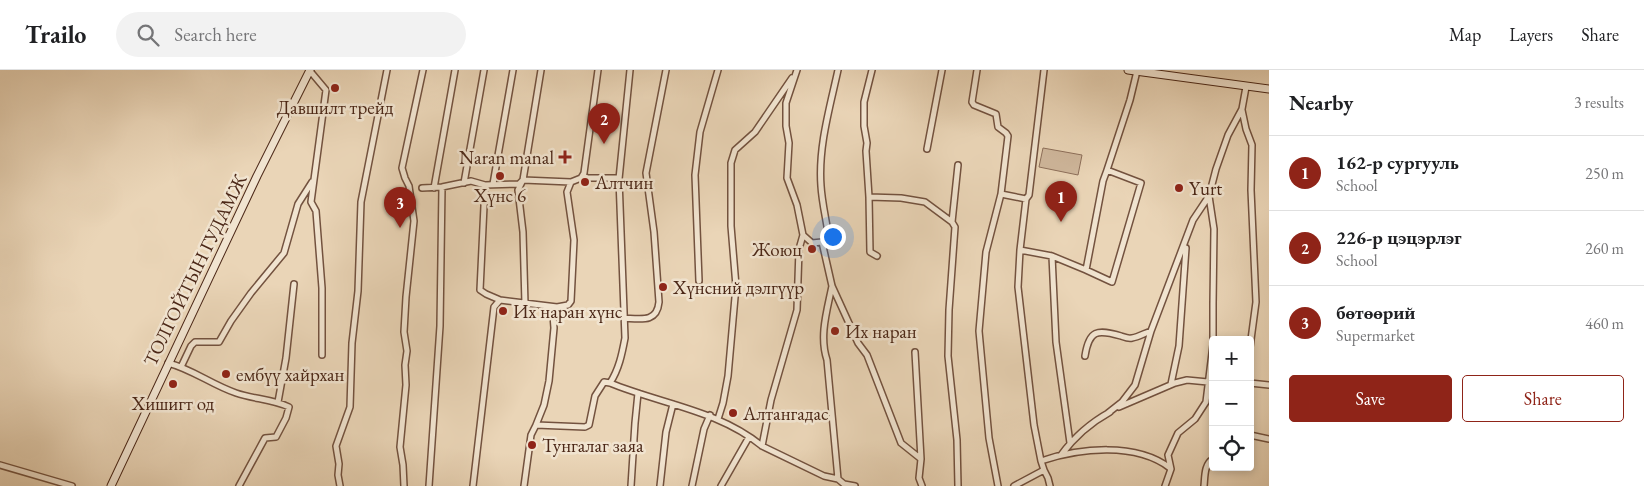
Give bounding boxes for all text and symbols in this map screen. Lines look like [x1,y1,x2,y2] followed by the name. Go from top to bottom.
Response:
[116,12,466,57] search box
[25,19,86,50] text: Trailo
[134,21,162,49] icon: search
[174,22,257,47] text: Search here
[1449,23,1481,46] text: Map
[1509,23,1553,46] text: Layers
[1581,23,1619,46] text: Share
[329,82,341,94] marker: Давшилт трейд
[1289,89,1353,116] text: Nearby
[1574,92,1624,113] text: 3 results
[277,95,394,120] place label: Давшилт трейд
[588,103,620,144] pin: 2
[459,145,554,170] place label: Naran manal
[558,150,572,164] marker: Naran manal
[1336,150,1459,175] text: 162-р сургууль
[1301,163,1309,184] text: 1
[1585,163,1624,184] text: 250 m
[138,170,253,370] street label: ТОЛГОЙТЫН ГУДАМЖ
[494,170,506,182] marker: Хүнс 6
[594,170,654,195] place label: Алтчин
[1336,175,1378,196] text: School
[579,176,591,188] marker: Алтчин
[1189,176,1222,201] place label: Yurt
[1045,181,1077,222] pin: 1
[1173,182,1185,194] marker: Yurt
[473,183,526,208] place label: Хүнс 6
[384,187,416,228] pin: 3
[820,224,846,250] your location
[1336,225,1462,250] text: 226-р цэцэрлэг
[751,237,802,262] place label: Жоюц
[1301,238,1309,259] text: 2
[1585,238,1624,259] text: 260 m
[806,243,818,255] marker: Жоюц
[1336,250,1378,271] text: School
[672,275,804,300] place label: Хүнсний дэлгүүр
[657,281,669,293] marker: Хүнсний дэлгүүр
[513,299,623,324] place label: Их наран хүнс
[1336,300,1416,325] text: бөтөөрий
[497,305,509,317] marker: Их наран хүнс
[1301,313,1309,334] text: 3
[1585,313,1624,334] text: 460 m
[845,319,917,344] place label: Их наран
[829,325,841,337] marker: Их наран
[1336,325,1415,346] text: Supermarket
[1209,336,1254,471] map controls
[1209,336,1254,381] button: +
[236,362,345,387] place label: ембүү хайрхан
[220,368,232,380] marker: ембүү хайрхан
[1289,375,1452,422] button: Save
[1462,375,1624,422] button: Share
[167,378,179,390] marker: Хишигт од
[1209,381,1254,426] button: −
[131,391,215,416] place label: Хишигт од
[742,401,829,426] place label: Алтангадас
[727,407,739,419] marker: Алтангадас
[1209,426,1254,471] button: locate
[542,433,644,458] place label: Тунгалаг заяа
[526,439,538,451] marker: Тунгалаг заяа

